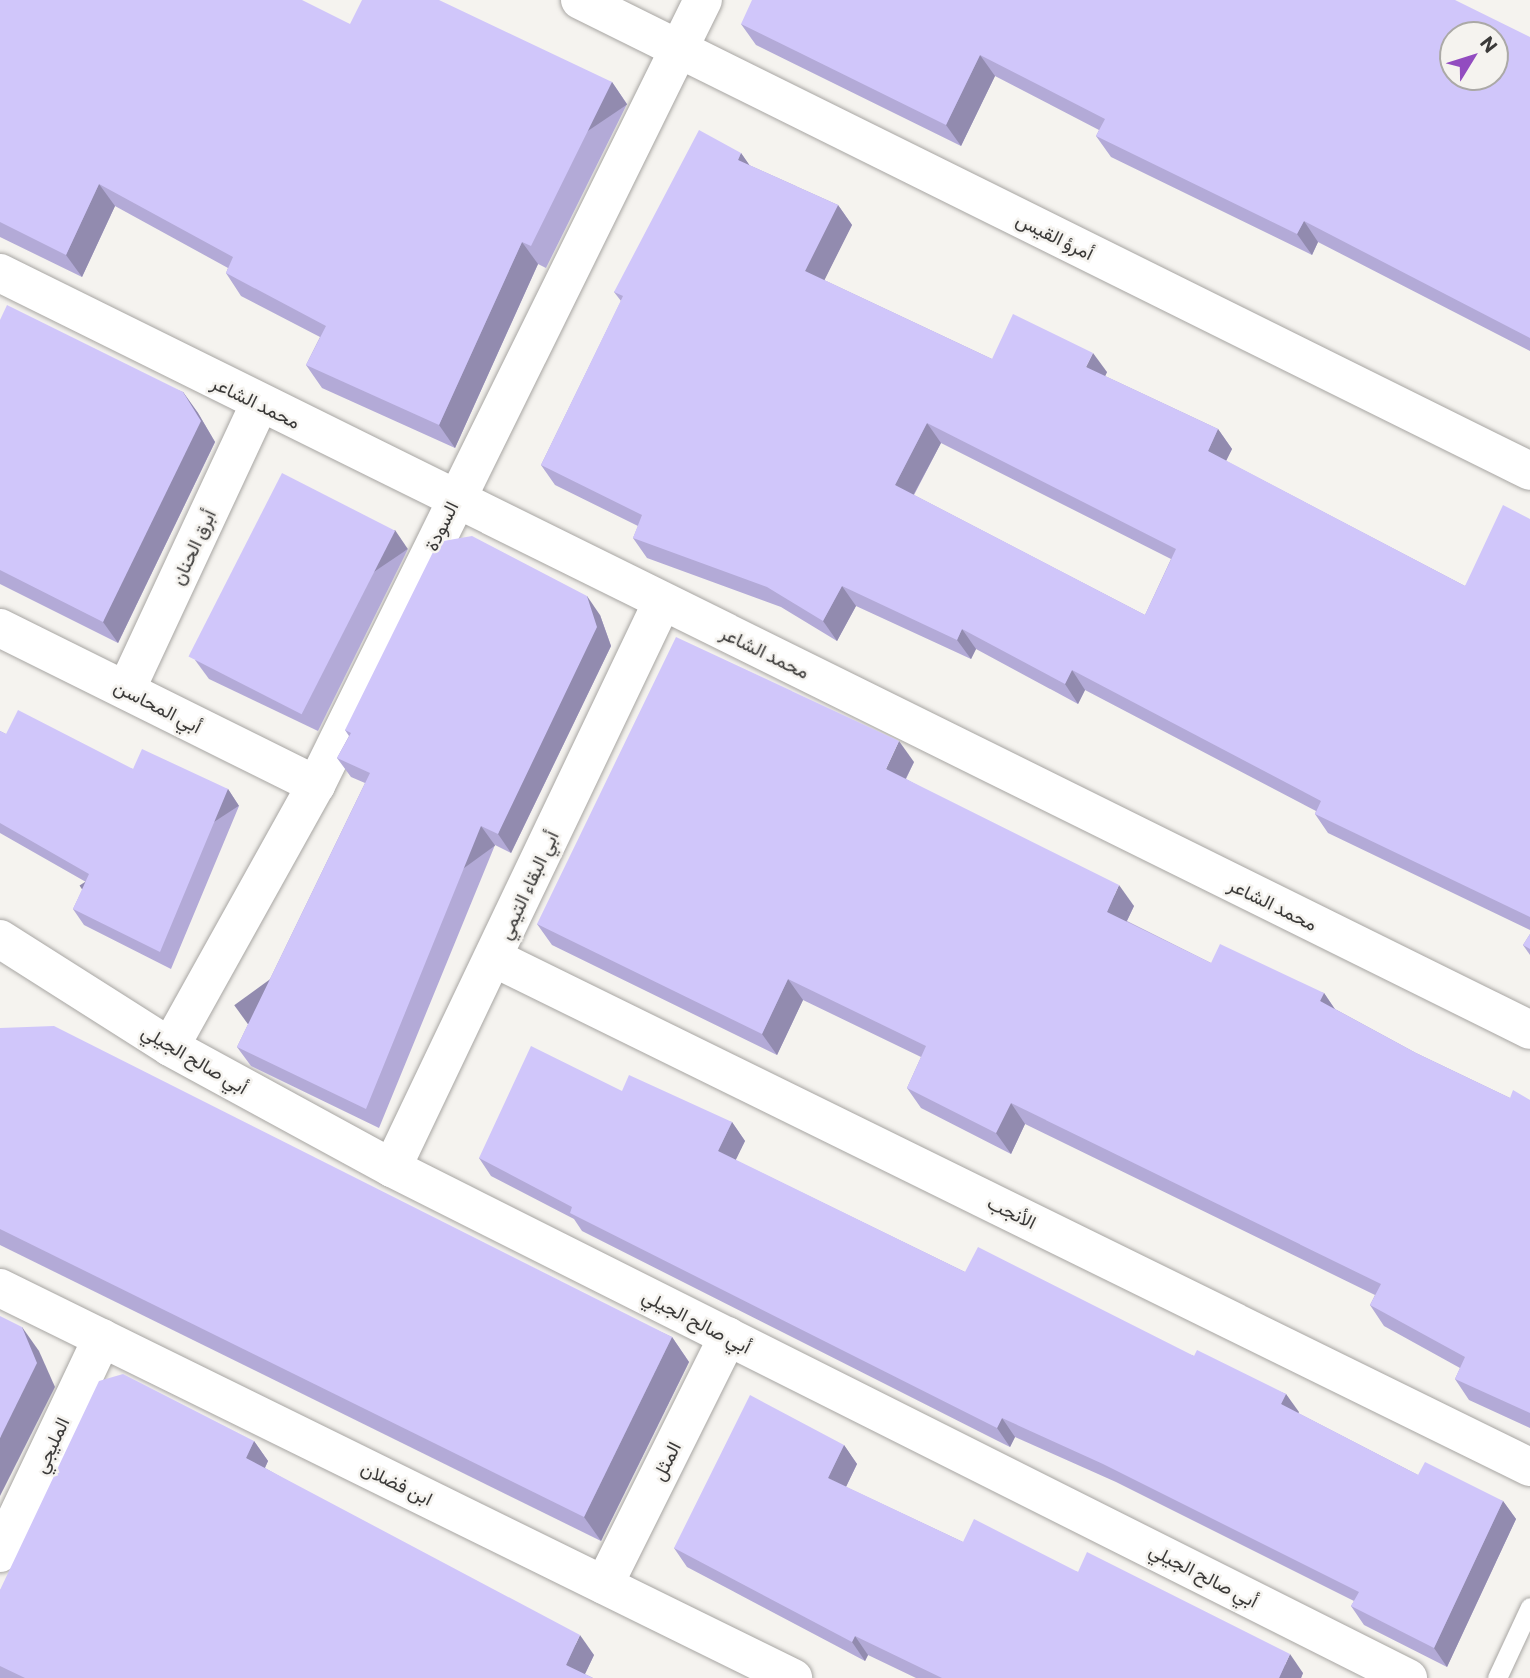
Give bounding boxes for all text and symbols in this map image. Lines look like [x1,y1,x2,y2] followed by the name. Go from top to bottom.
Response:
[1439,21,1509,91] north arrow
[1476,31,1503,57] text: N
[1013,207,1097,265] street label: أمرؤ القيس
[208,371,304,433] street label: محمد الشاعر
[419,497,463,555] street label: السودة
[166,506,220,588] street label: أبرق الحنان
[717,621,813,683] street label: محمد الشاعر
[110,674,206,738] street label: أبي المحاسن
[493,827,563,943] street label: أبي البقاء التيمي
[1225,873,1321,935] street label: محمد الشاعر
[138,1019,252,1099] street label: أبي صالح الجيلي
[984,1191,1040,1233] street label: الأنجب
[639,1284,755,1358] street label: أبي صالح الجيلي
[28,1413,74,1477] street label: المليجي
[647,1438,685,1484] street label: المثل
[358,1456,436,1510] street label: ابن فضلان
[1146,1538,1262,1612] street label: أبي صالح الجيلي

